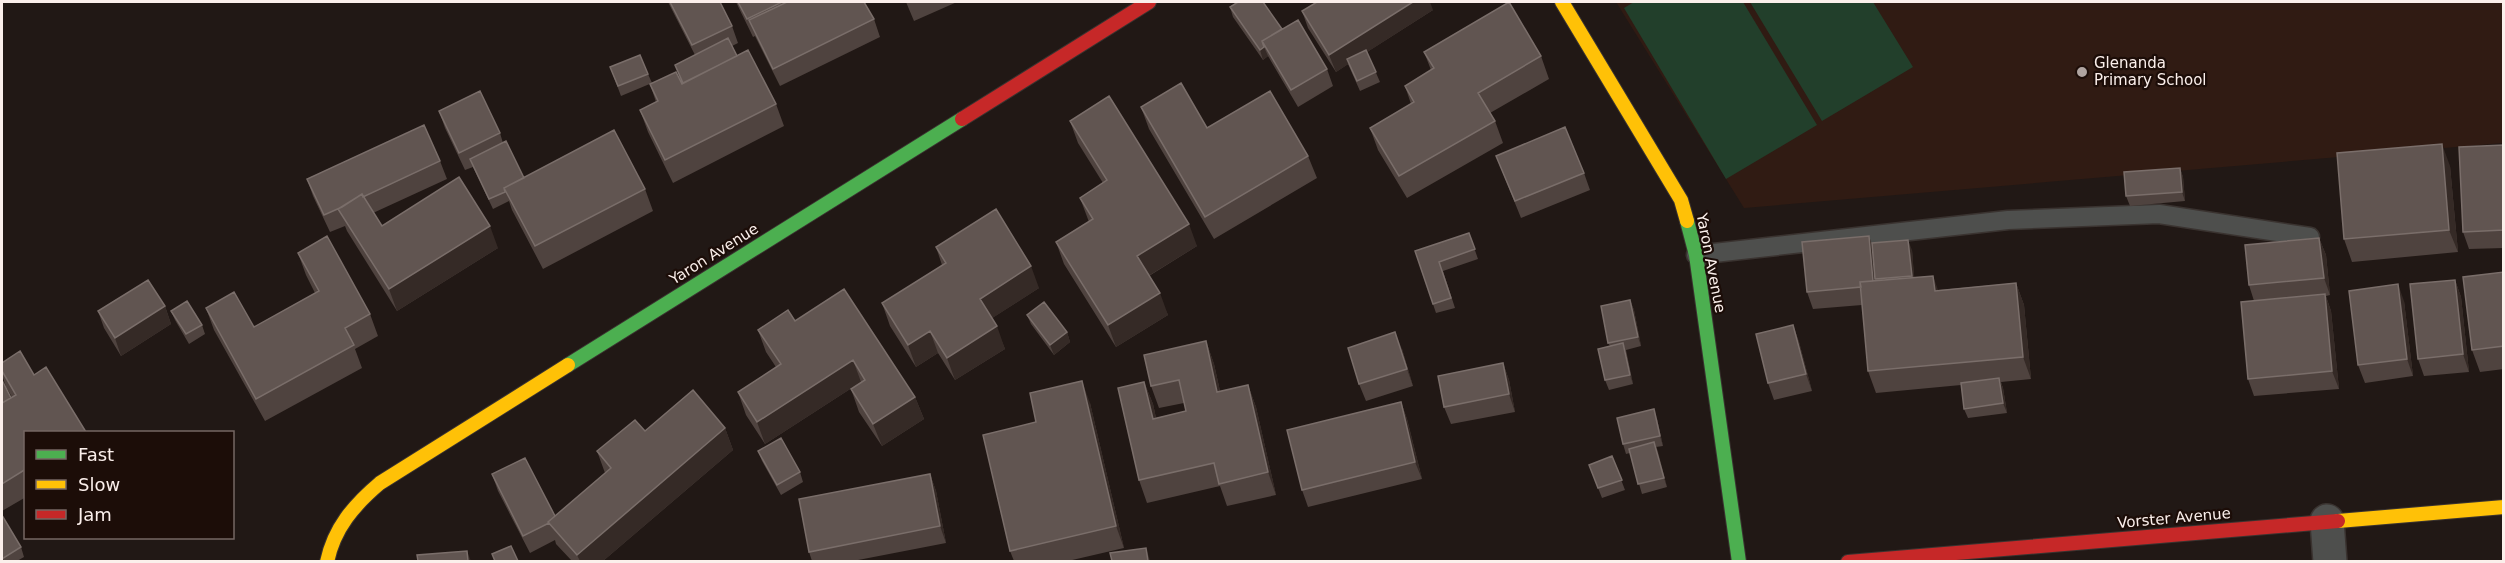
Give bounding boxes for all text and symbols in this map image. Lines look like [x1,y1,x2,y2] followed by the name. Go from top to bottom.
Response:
[2094,54,2207,89] place label: Glenanda Primary School
[2075,65,2089,79] marker: Glenanda Primary School
[1692,211,1730,314] street label: Yaron Avenue
[665,220,762,289] street label: Yaron Avenue
[24,431,234,539] legend
[78,444,114,465] text: Fast
[78,474,120,495] text: Slow
[77,504,112,525] text: Jam
[2116,504,2232,532] street label: Vorster Avenue

